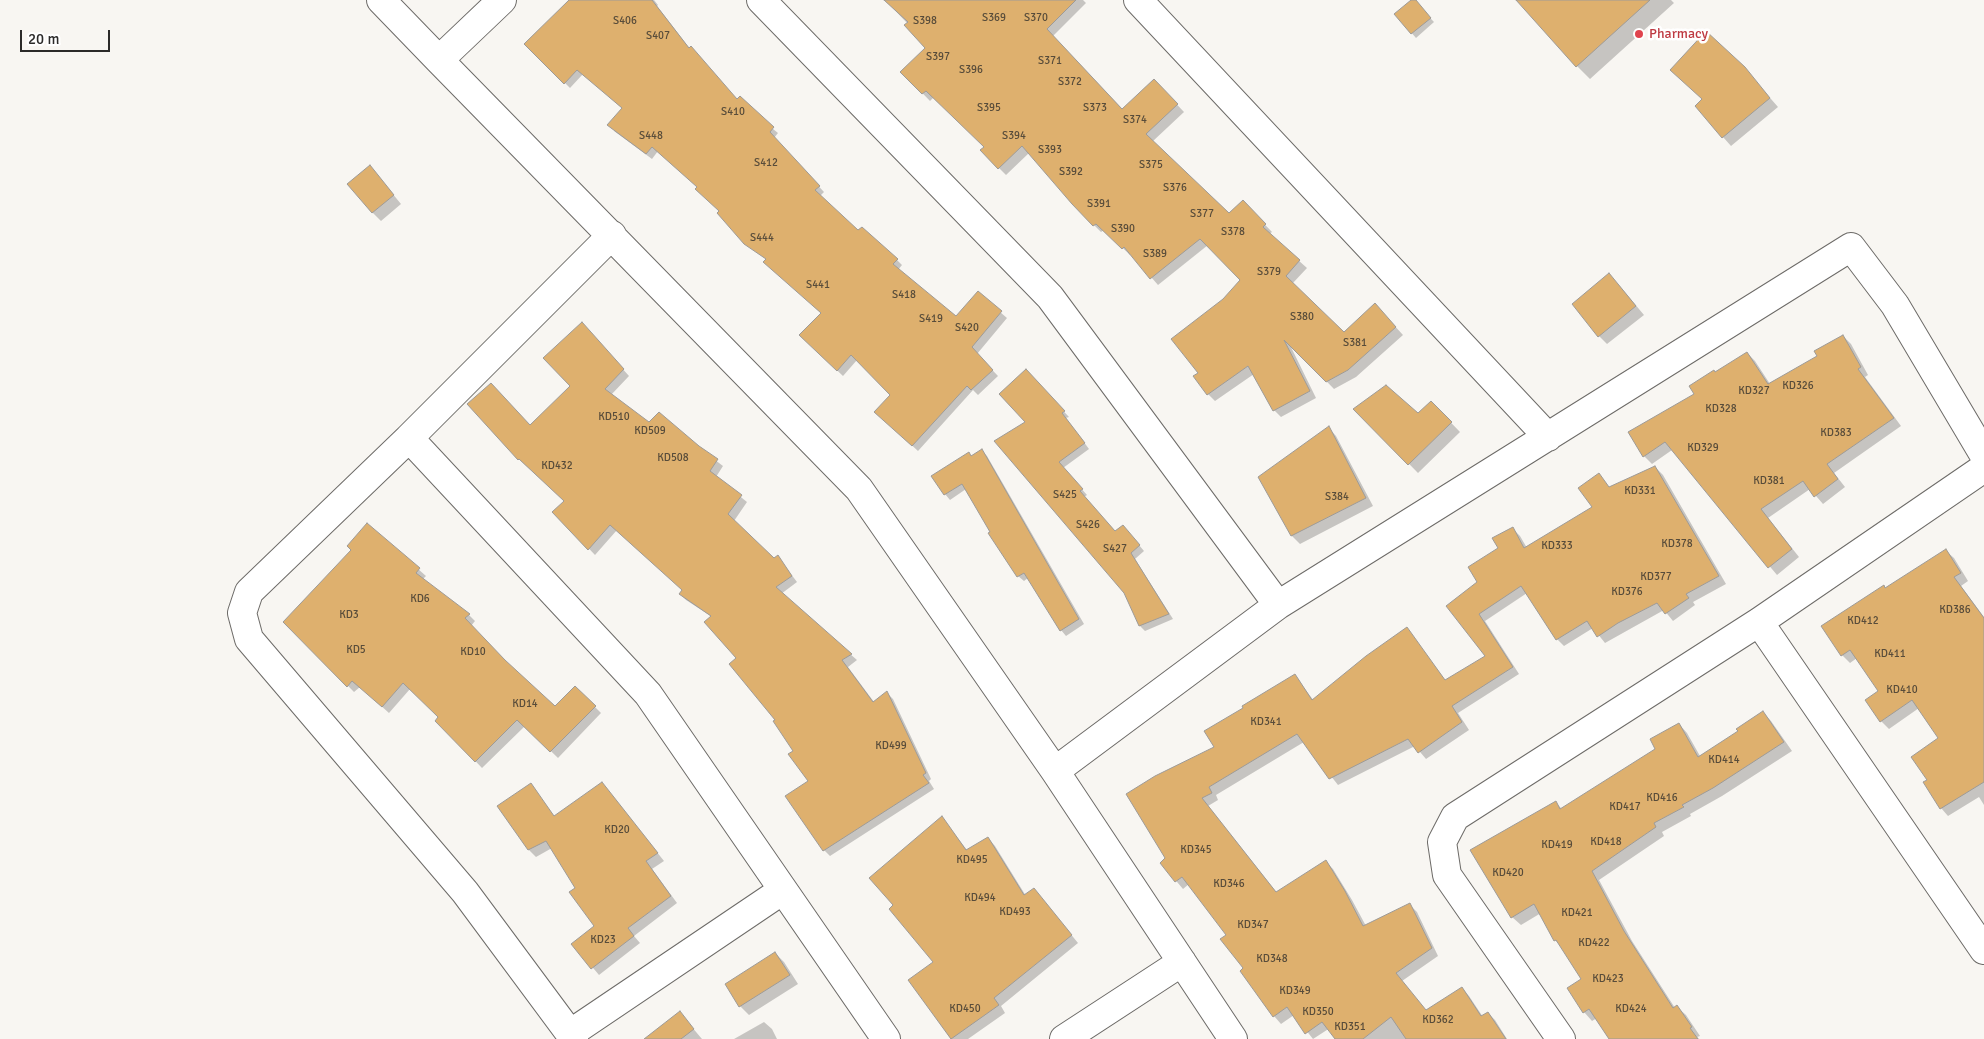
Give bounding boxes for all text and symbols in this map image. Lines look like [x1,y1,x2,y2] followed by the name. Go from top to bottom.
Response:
[982,11,1006,25] house number: S369
[1024,11,1048,25] house number: S370
[613,14,637,28] house number: S406
[913,14,937,28] house number: S398
[22,20,112,52] scale bar
[1649,26,1708,42] place label: Pharmacy
[1633,28,1645,40] marker: Pharmacy
[646,29,670,43] house number: S407
[28,30,59,48] text: 20 m
[926,50,950,64] house number: S397
[1038,54,1062,68] house number: S371
[959,63,983,77] house number: S396
[1058,75,1082,89] house number: S372
[977,101,1001,115] house number: S395
[1083,101,1107,115] house number: S373
[721,105,745,119] house number: S410
[1123,113,1147,127] house number: S374
[639,129,663,143] house number: S448
[1002,129,1026,143] house number: S394
[1038,143,1062,157] house number: S393
[754,156,778,170] house number: S412
[1139,158,1163,172] house number: S375
[1059,165,1083,179] house number: S392
[1163,181,1187,195] house number: S376
[1087,197,1111,211] house number: S391
[1190,207,1214,221] house number: S377
[1111,222,1135,236] house number: S390
[1221,225,1245,239] house number: S378
[750,231,774,245] house number: S444
[1143,247,1167,261] house number: S389
[1257,265,1281,279] house number: S379
[806,278,830,292] house number: S441
[892,288,916,302] house number: S418
[1290,310,1314,324] house number: S380
[919,312,943,326] house number: S419
[955,321,979,335] house number: S420
[1343,336,1367,350] house number: S381
[1782,379,1814,393] house number: KD326
[1738,384,1770,398] house number: KD327
[1705,402,1737,416] house number: KD328
[598,410,630,424] house number: KD510
[634,424,666,438] house number: KD509
[1820,426,1852,440] house number: KD383
[1687,441,1719,455] house number: KD329
[657,451,689,465] house number: KD508
[541,459,573,473] house number: KD432
[1753,474,1785,488] house number: KD381
[1624,484,1656,498] house number: KD331
[1053,488,1077,502] house number: S425
[1325,490,1349,504] house number: S384
[1076,518,1100,532] house number: S426
[1661,537,1693,551] house number: KD378
[1541,539,1573,553] house number: KD333
[1103,542,1127,556] house number: S427
[1640,570,1672,584] house number: KD377
[1611,585,1643,599] house number: KD376
[410,592,430,606] house number: KD6
[1939,603,1971,617] house number: KD386
[339,608,359,622] house number: KD3
[1847,614,1879,628] house number: KD412
[346,643,366,657] house number: KD5
[460,645,486,659] house number: KD10
[1874,647,1906,661] house number: KD411
[1886,683,1918,697] house number: KD410
[512,697,538,711] house number: KD14
[1250,715,1282,729] house number: KD341
[875,739,907,753] house number: KD499
[1708,753,1740,767] house number: KD414
[1646,791,1678,805] house number: KD416
[1609,800,1641,814] house number: KD417
[604,823,630,837] house number: KD20
[1590,835,1622,849] house number: KD418
[1541,838,1573,852] house number: KD419
[1180,843,1212,857] house number: KD345
[956,853,988,867] house number: KD495
[1492,866,1524,880] house number: KD420
[1213,877,1245,891] house number: KD346
[964,891,996,905] house number: KD494
[999,905,1031,919] house number: KD493
[1561,906,1593,920] house number: KD421
[1237,918,1269,932] house number: KD347
[590,933,616,947] house number: KD23
[1578,936,1610,950] house number: KD422
[1256,952,1288,966] house number: KD348
[1592,972,1624,986] house number: KD423
[1279,984,1311,998] house number: KD349
[949,1002,981,1016] house number: KD450
[1615,1002,1647,1016] house number: KD424
[1302,1005,1334,1019] house number: KD350
[1422,1013,1454,1027] house number: KD362
[1334,1020,1366,1034] house number: KD351

